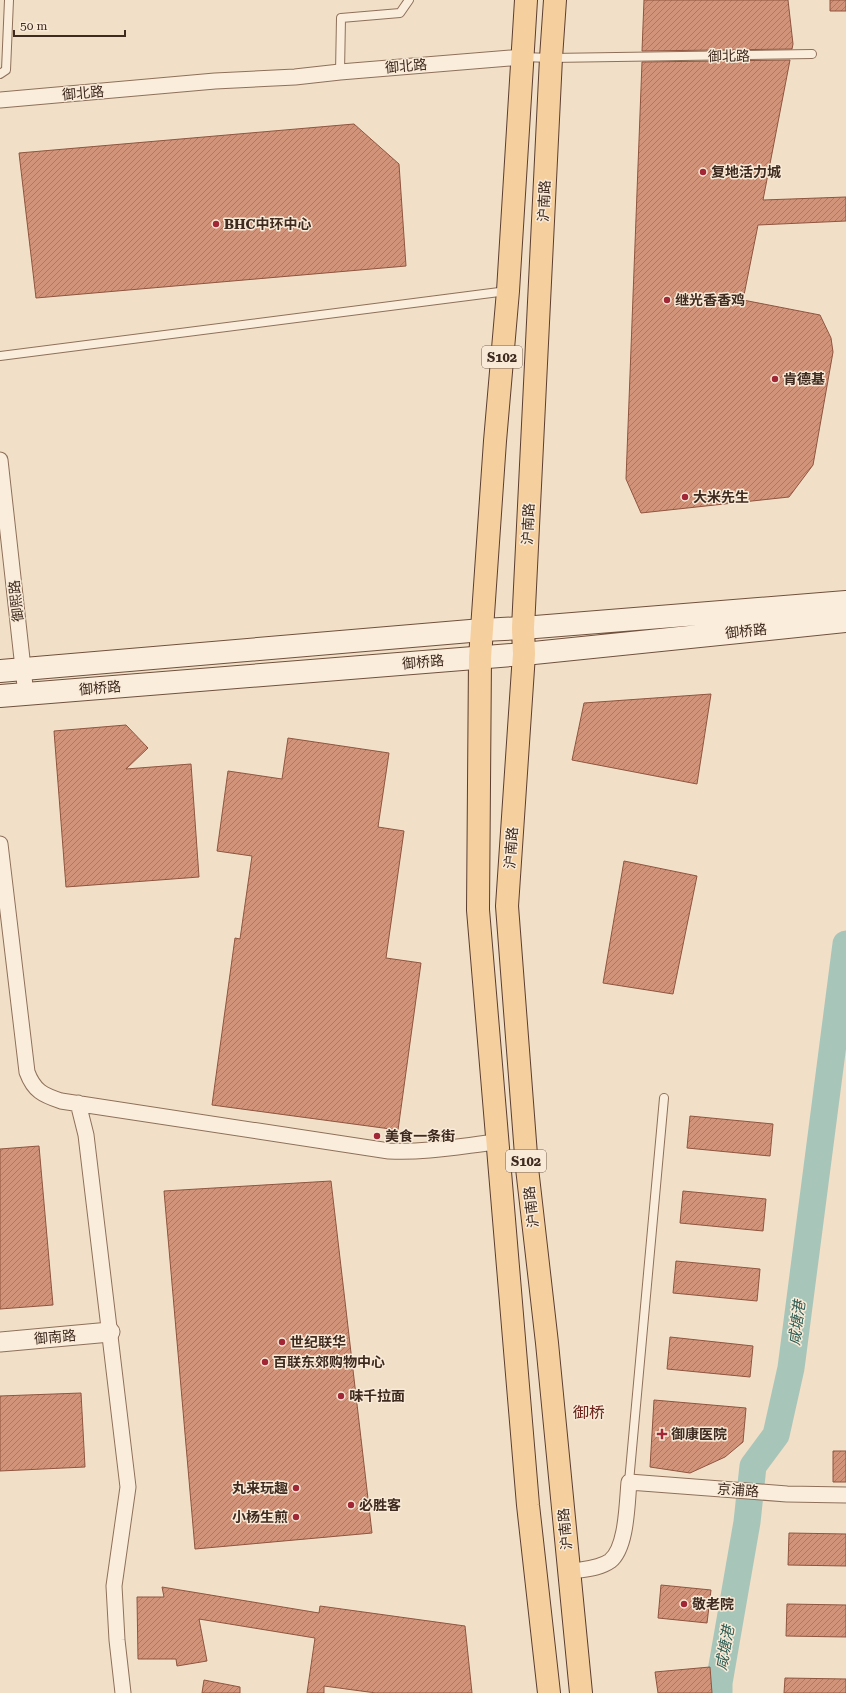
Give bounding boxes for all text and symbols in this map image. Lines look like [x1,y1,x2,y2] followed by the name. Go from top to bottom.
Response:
[14,12,125,38] scale bar
[20,19,47,33] text: 50 m
[708,48,750,64] street label: 御北路
[384,56,428,76] street label: 御北路
[61,83,105,103] street label: 御北路
[711,164,781,180] place label: 复地活力城
[698,167,708,177] marker: 复地活力城
[535,180,553,222] street label: 沪南路
[224,216,311,232] place label: BHC中环中心
[211,219,221,229] marker: BHC中环中心
[675,292,745,308] place label: 继光香香鸡
[662,295,672,305] marker: 继光香香鸡
[482,346,522,368] road number: S102
[783,371,825,387] place label: 肯德基
[770,374,780,384] marker: 肯德基
[693,489,749,505] place label: 大米先生
[680,492,690,502] marker: 大米先生
[519,503,537,545] street label: 沪南路
[6,579,26,623] street label: 御熙路
[724,621,768,641] street label: 御桥路
[401,652,445,672] street label: 御桥路
[78,678,122,698] street label: 御桥路
[502,826,520,870] street label: 沪南路
[385,1128,455,1144] place label: 美食一条街
[372,1131,382,1141] marker: 美食一条街
[506,1150,546,1172] road number: S102
[521,1185,541,1229] street label: 沪南路
[785,1298,809,1346] water label: 咸塘港
[33,1327,77,1347] street label: 御南路
[290,1334,346,1350] place label: 世纪联华
[277,1337,287,1347] marker: 世纪联华
[273,1354,385,1370] place label: 百联东郊购物中心
[260,1357,270,1367] marker: 百联东郊购物中心
[349,1388,405,1404] place label: 味千拉面
[336,1391,346,1401] marker: 味千拉面
[573,1403,605,1422] district label: 御桥
[671,1426,727,1442] place label: 御康医院
[656,1428,668,1440] marker: 御康医院
[232,1480,288,1496] place label: 丸来玩趣
[716,1481,760,1499] street label: 京浦路
[291,1483,301,1493] marker: 丸来玩趣
[359,1497,401,1513] place label: 必胜客
[346,1500,356,1510] marker: 必胜客
[555,1507,575,1551] street label: 沪南路
[232,1509,288,1525] place label: 小杨生煎
[291,1512,301,1522] marker: 小杨生煎
[692,1596,734,1612] place label: 敬老院
[679,1599,689,1609] marker: 敬老院
[712,1622,738,1672] water label: 咸塘港

